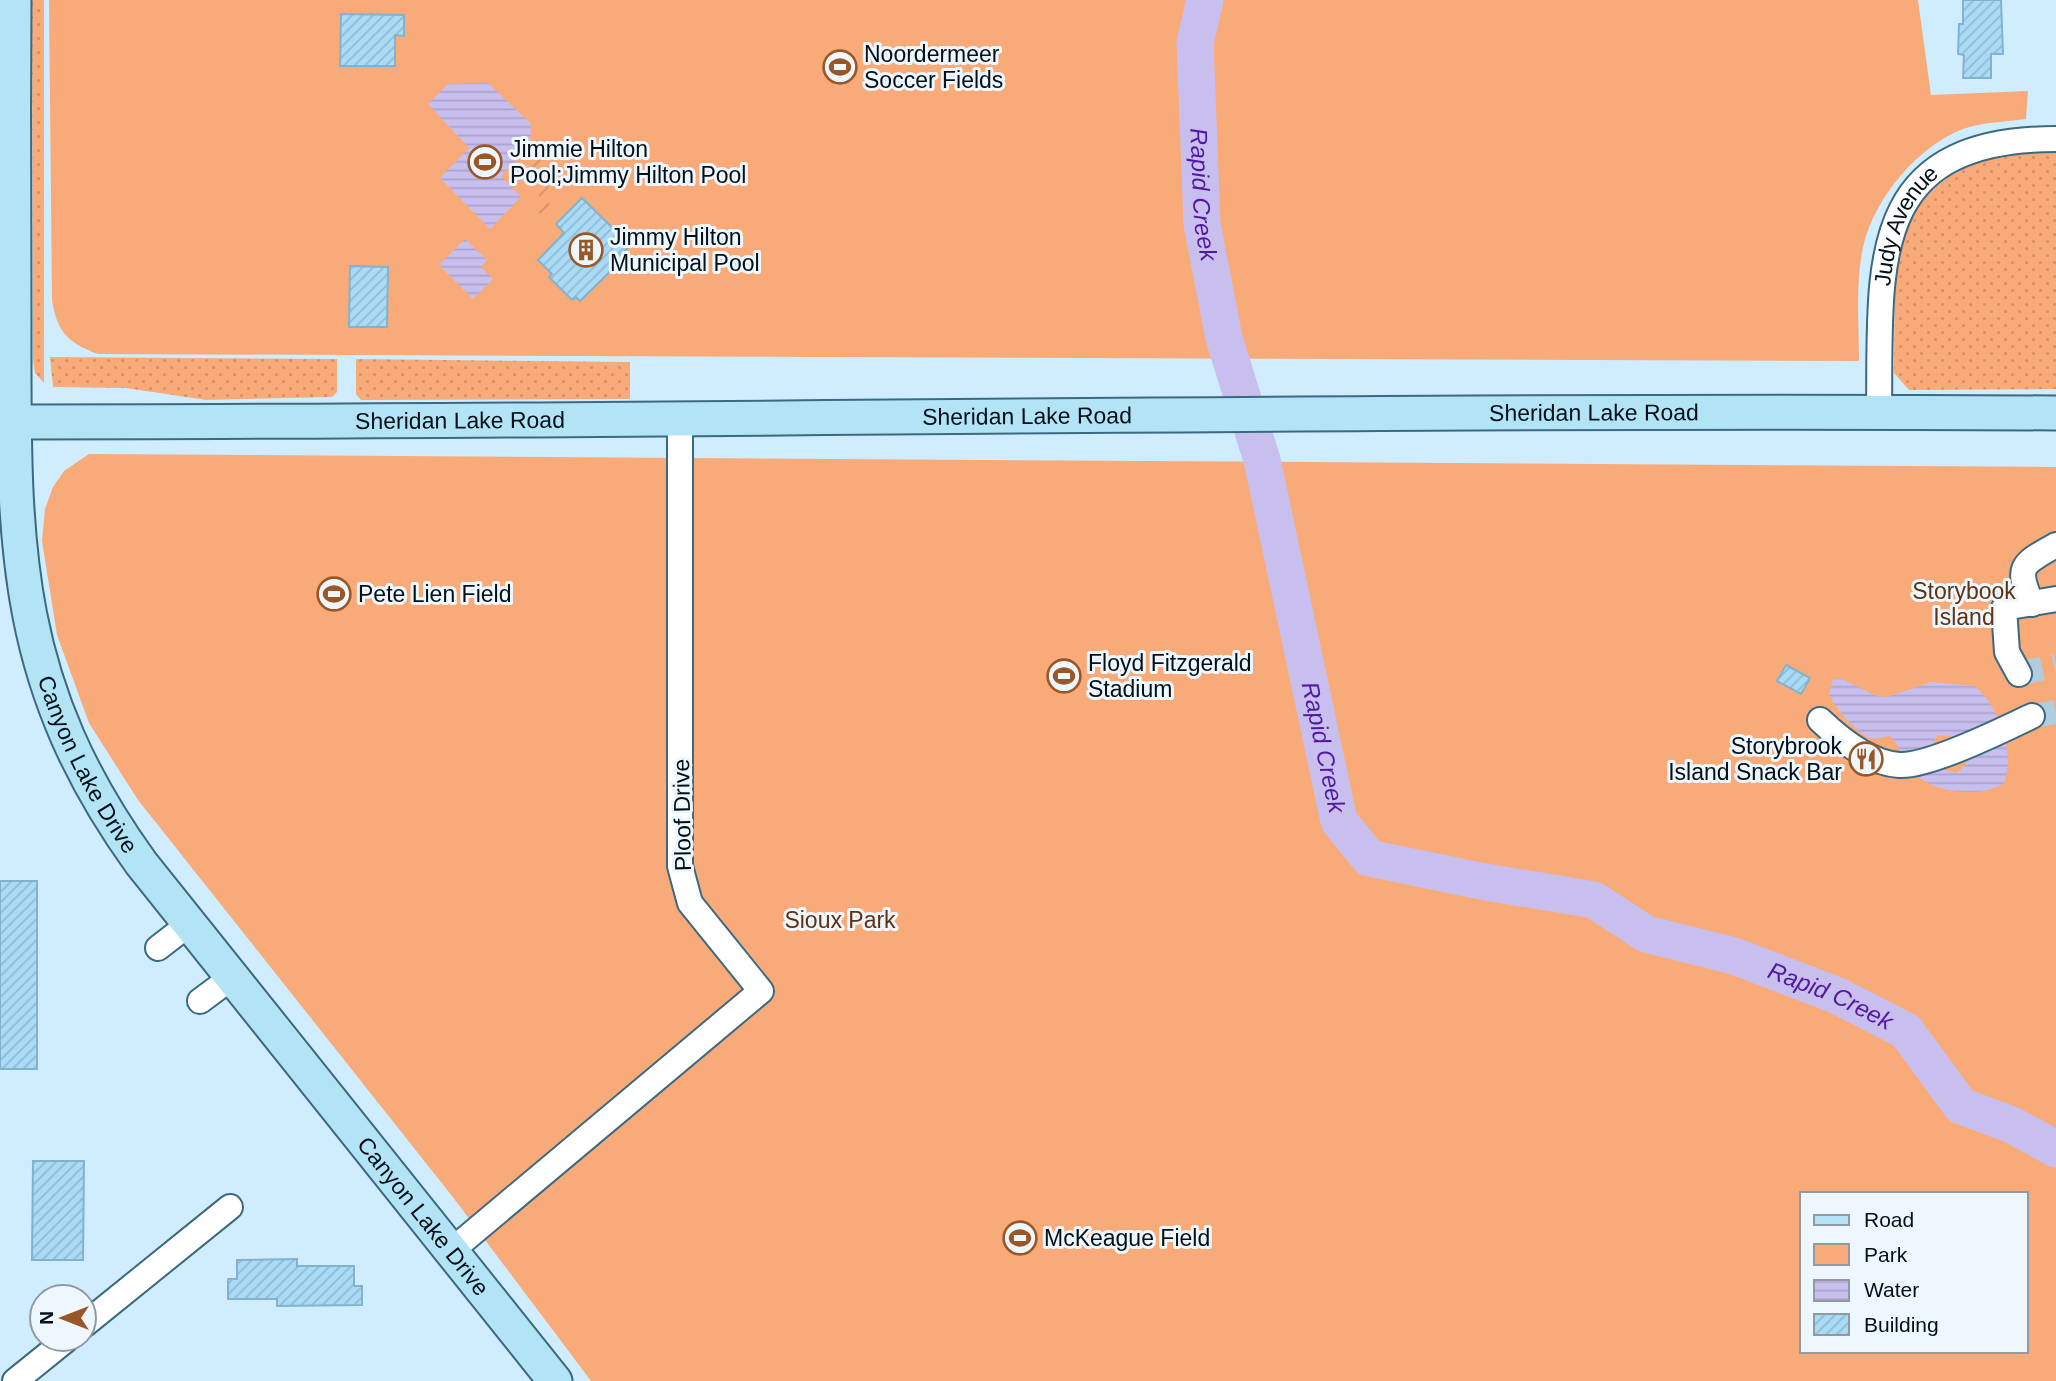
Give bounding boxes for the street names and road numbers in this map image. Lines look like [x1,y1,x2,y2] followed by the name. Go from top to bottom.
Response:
[1869,160,1943,287] street label: Judy Avenue
[1489,399,1699,426] street label: Sheridan Lake Road
[922,402,1132,430] street label: Sheridan Lake Road
[355,407,565,434] street label: Sheridan Lake Road
[33,672,143,858] street label: Canyon Lake Drive
[668,759,696,871] street label: Ploof Drive
[352,1132,494,1301] street label: Canyon Lake Drive

